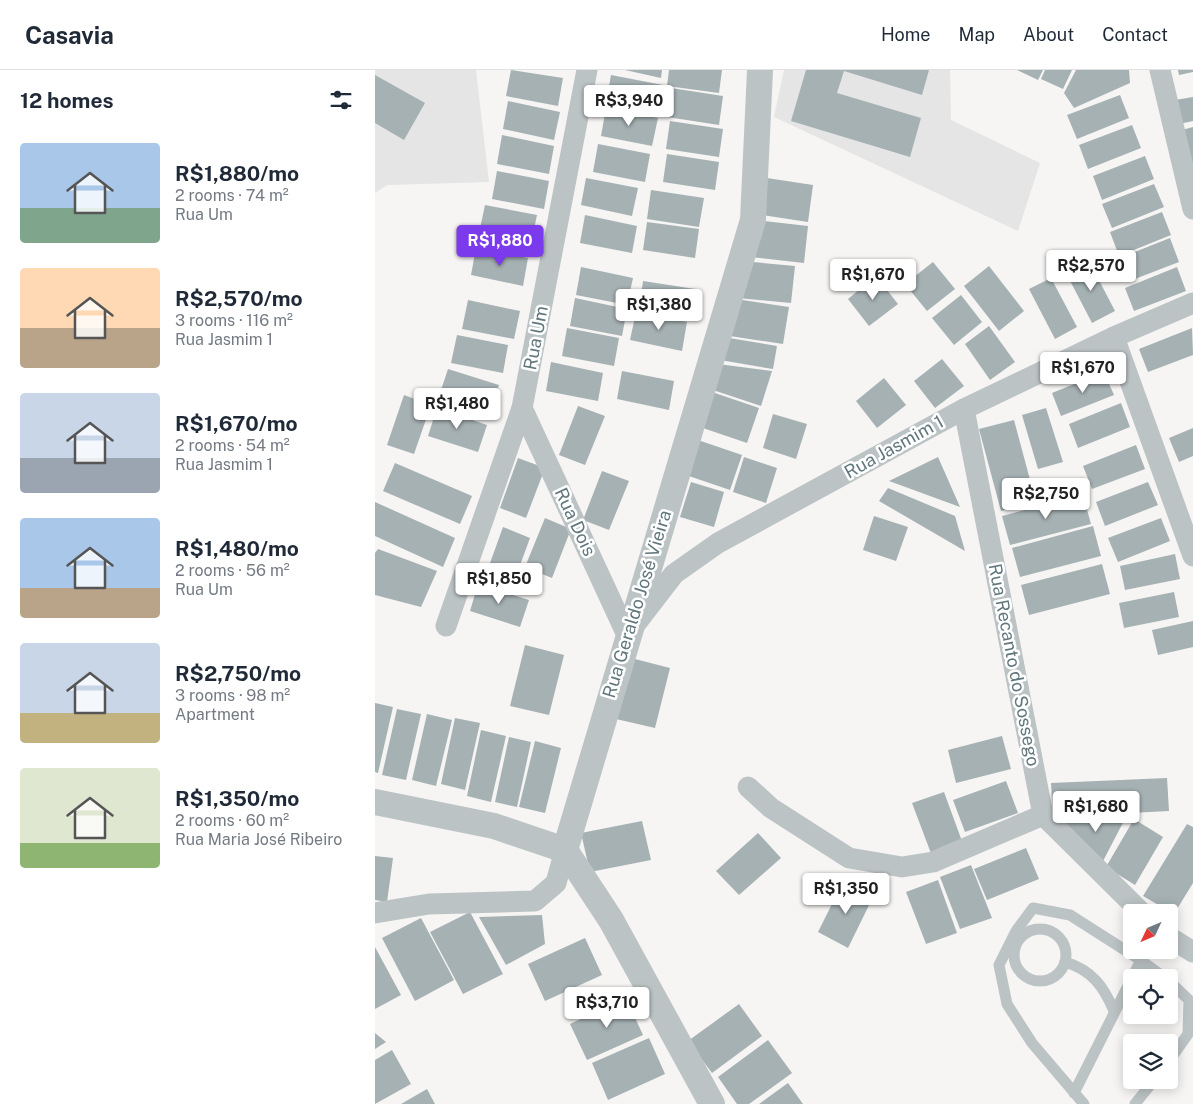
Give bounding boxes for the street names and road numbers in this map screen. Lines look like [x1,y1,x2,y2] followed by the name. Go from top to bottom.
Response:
[519,304,552,372] street label: Rua Um
[840,411,947,482] street label: Rua Jasmim 1
[551,484,600,559] street label: Rua Dois
[598,507,675,700] street label: Rua Geraldo José Vieira
[985,562,1044,768] street label: Rua Recanto do Sossego

